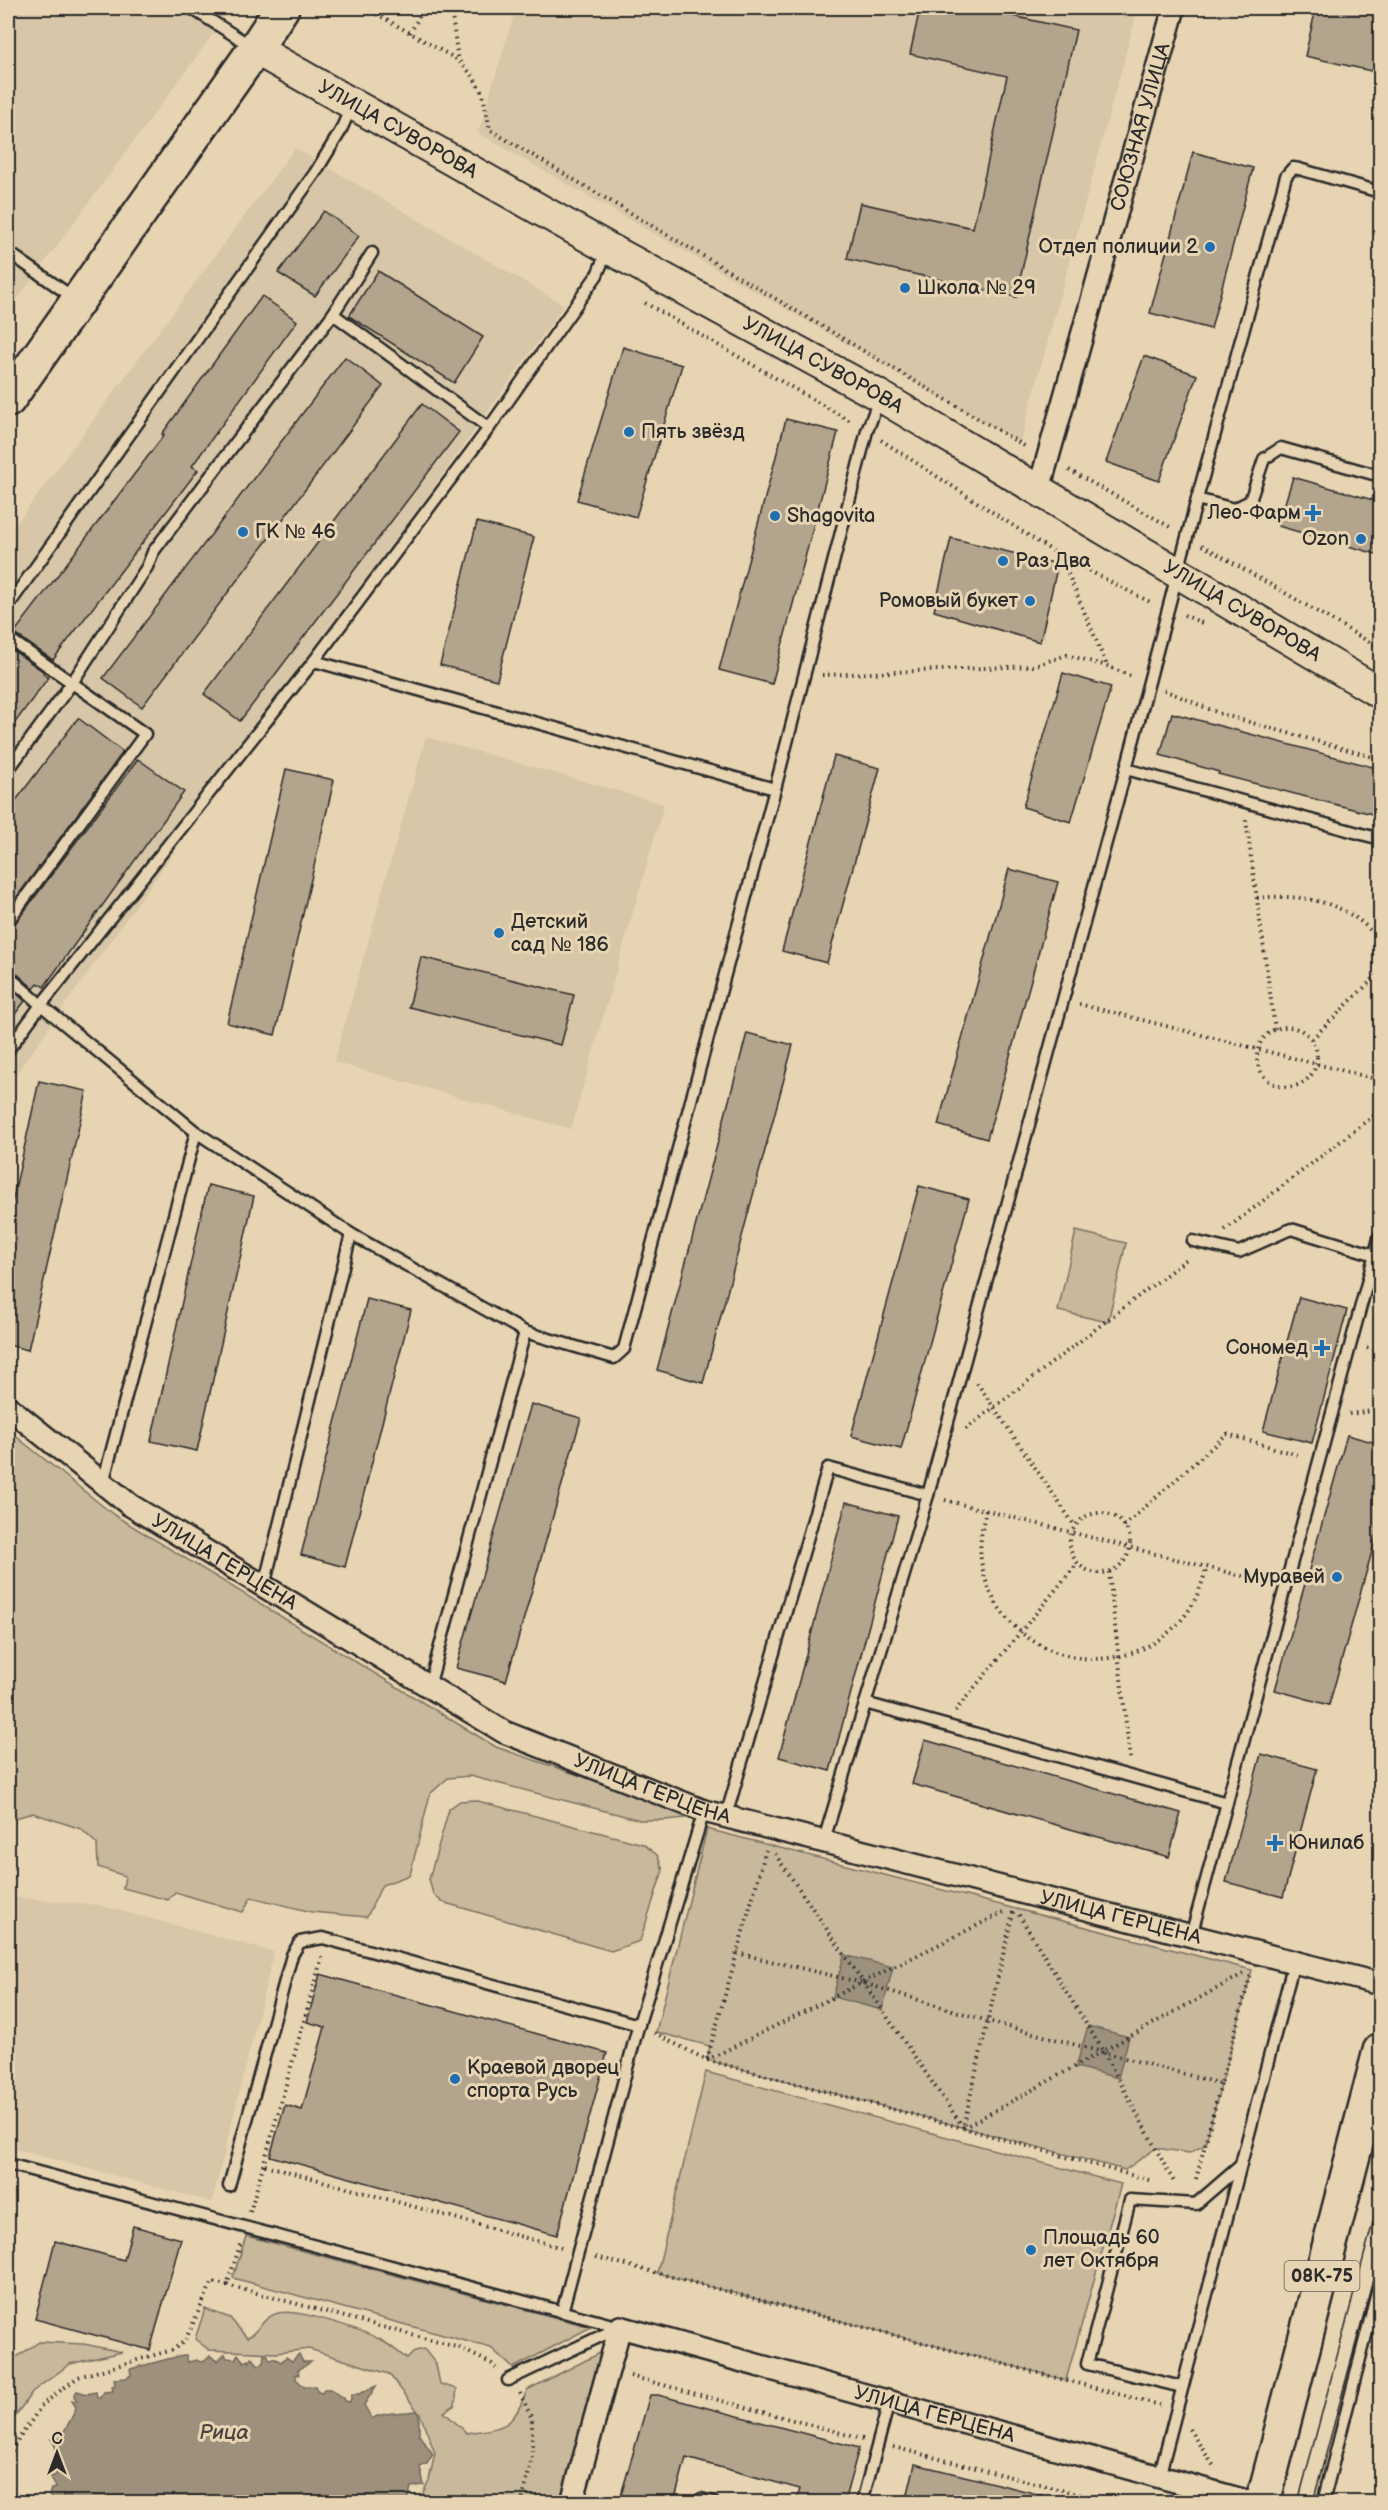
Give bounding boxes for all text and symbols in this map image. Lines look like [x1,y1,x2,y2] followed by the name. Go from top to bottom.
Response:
[1106,39,1176,214] street label: СОЮЗНАЯ УЛИЦА
[314,75,482,184] street label: УЛИЦА СУВОРОВА
[1039,235,1198,259] place label: Отдел полиции 2
[1203,240,1217,254] marker: Отдел полиции 2
[917,276,1036,300] place label: Школа № 29
[898,281,912,295] marker: Школа № 29
[739,312,908,419] street label: УЛИЦА СУВОРОВА
[641,420,745,444] place label: Пять звёзд
[622,425,636,439] marker: Пять звёзд
[1207,501,1301,525] place label: Лео-Фарм
[787,504,875,528] place label: Shagovita
[1306,506,1320,520] marker: Лео-Фарм
[768,509,782,523] marker: Shagovita
[255,520,336,544] place label: ГК № 46
[236,525,250,539] marker: ГК № 46
[1302,527,1349,551] place label: Ozon
[1354,532,1368,546] marker: Ozon
[1015,549,1091,573] place label: Раз Два
[996,554,1010,568] marker: Раз Два
[1159,555,1326,668] street label: УЛИЦА СУВОРОВА
[878,589,1019,613] place label: Ромовый букет
[1023,594,1037,608] marker: Ромовый букет
[511,910,609,957] place label: Детский сад № 186
[492,926,506,940] marker: Детский сад № 186
[1226,1336,1308,1360] place label: Сономед
[1313,1339,1331,1357] marker: Сономед
[148,1509,302,1616] street label: УЛИЦА ГЕРЦЕНА
[1243,1565,1325,1589] place label: Муравей
[1330,1570,1344,1584] marker: Муравей
[571,1749,734,1829] street label: УЛИЦА ГЕРЦЕНА
[1288,1831,1364,1855] place label: Юнилаб
[1266,1834,1284,1852] marker: Юнилаб
[1037,1885,1205,1950] street label: УЛИЦА ГЕРЦЕНА
[467,2056,619,2103] place label: Краевой дворец спорта Русь
[448,2072,462,2086] marker: Краевой дворец спорта Русь
[1043,2226,1159,2273] place label: Площадь 60 лет Октября
[1024,2243,1038,2257] marker: Площадь 60 лет Октября
[1284,2261,1360,2291] road number: 08К-75
[852,2381,1018,2448] street label: УЛИЦА ГЕРЦЕНА
[199,2420,249,2445] water label: Рица
[27,2423,87,2483] north arrow
[51,2430,63,2449] text: С

